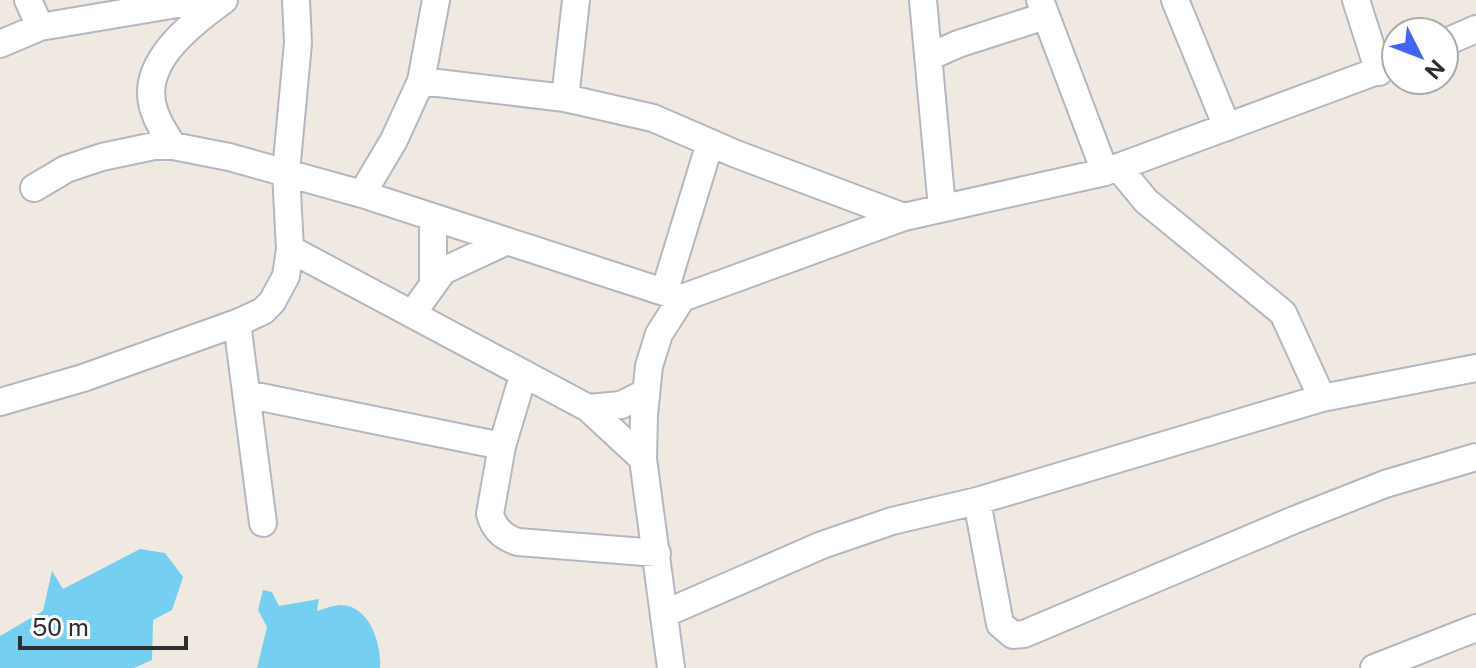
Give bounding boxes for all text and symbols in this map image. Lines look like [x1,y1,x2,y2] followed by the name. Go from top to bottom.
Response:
[1380,16,1460,96] north arrow
[1419,54,1450,84] text: N
[20,600,186,650] scale bar
[32,613,89,641] text: 50 m

